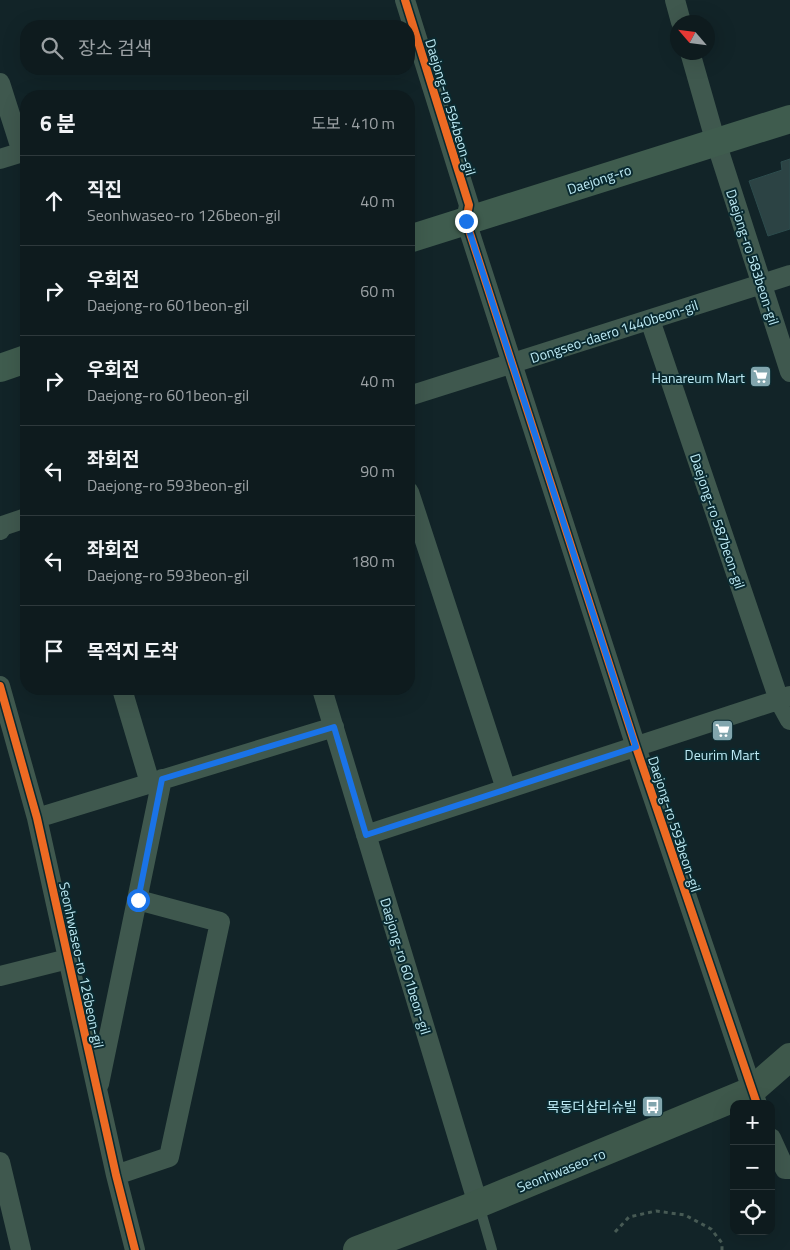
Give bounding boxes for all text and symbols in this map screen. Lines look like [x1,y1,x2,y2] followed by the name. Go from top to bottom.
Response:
[670,15,715,60] north arrow
[20,20,415,75] search box
[78,33,152,62] text: 장소 검색
[38,34,66,62] icon: search
[420,36,482,178] street label: Daejong-ro 594beon-gil
[40,107,76,139] text: 6 분
[311,111,395,135] text: 도보 · 410 m
[564,159,634,199] street label: Daejong-ro
[87,174,122,203] text: 직진
[721,186,785,328] street label: Daejong-ro 583beon-gil
[40,187,68,215] icon: ahead
[360,189,395,213] text: 40 m
[87,203,281,227] text: Seonhwaseo-ro 126beon-gil
[455,210,478,233] route end
[87,264,139,293] text: 우회전
[40,277,68,305] icon: right
[360,279,395,303] text: 60 m
[87,293,249,317] text: Daejong-ro 601beon-gil
[527,294,701,368] street label: Dongseo-daero 1440beon-gil
[87,354,139,383] text: 우회전
[749,365,773,389] supermarket icon: Hanareum Mart
[40,367,68,395] icon: right
[651,367,745,388] place label: Hanareum Mart
[360,369,395,393] text: 40 m
[87,383,249,407] text: Daejong-ro 601beon-gil
[87,444,139,473] text: 좌회전
[685,450,751,592] street label: Daejong-ro 587beon-gil
[40,457,68,485] icon: left
[360,459,395,483] text: 90 m
[87,473,249,497] text: Daejong-ro 593beon-gil
[87,534,139,563] text: 좌회전
[40,547,68,575] icon: left
[351,549,395,573] text: 180 m
[87,563,249,587] text: Daejong-ro 593beon-gil
[87,636,179,665] text: 목적지 도착
[40,637,68,665] icon: arrive
[710,719,734,743] supermarket icon: Deurim Mart
[685,744,759,765] place label: Deurim Mart
[643,753,707,895] street label: Daejong-ro 593beon-gil
[54,880,110,1050] street label: Seonhwaseo-ro 126beon-gil
[127,889,150,912] route start
[375,895,437,1037] street label: Daejong-ro 601beon-gil
[641,1094,665,1118] bus stop icon: 목동더샵리슈빌
[547,1096,637,1117] place label: 목동더샵리슈빌
[730,1100,775,1235] map controls
[730,1100,775,1145] button: +
[514,1143,608,1197] street label: Seonhwaseo-ro
[730,1145,775,1190] button: −
[730,1190,775,1235] button: locate

